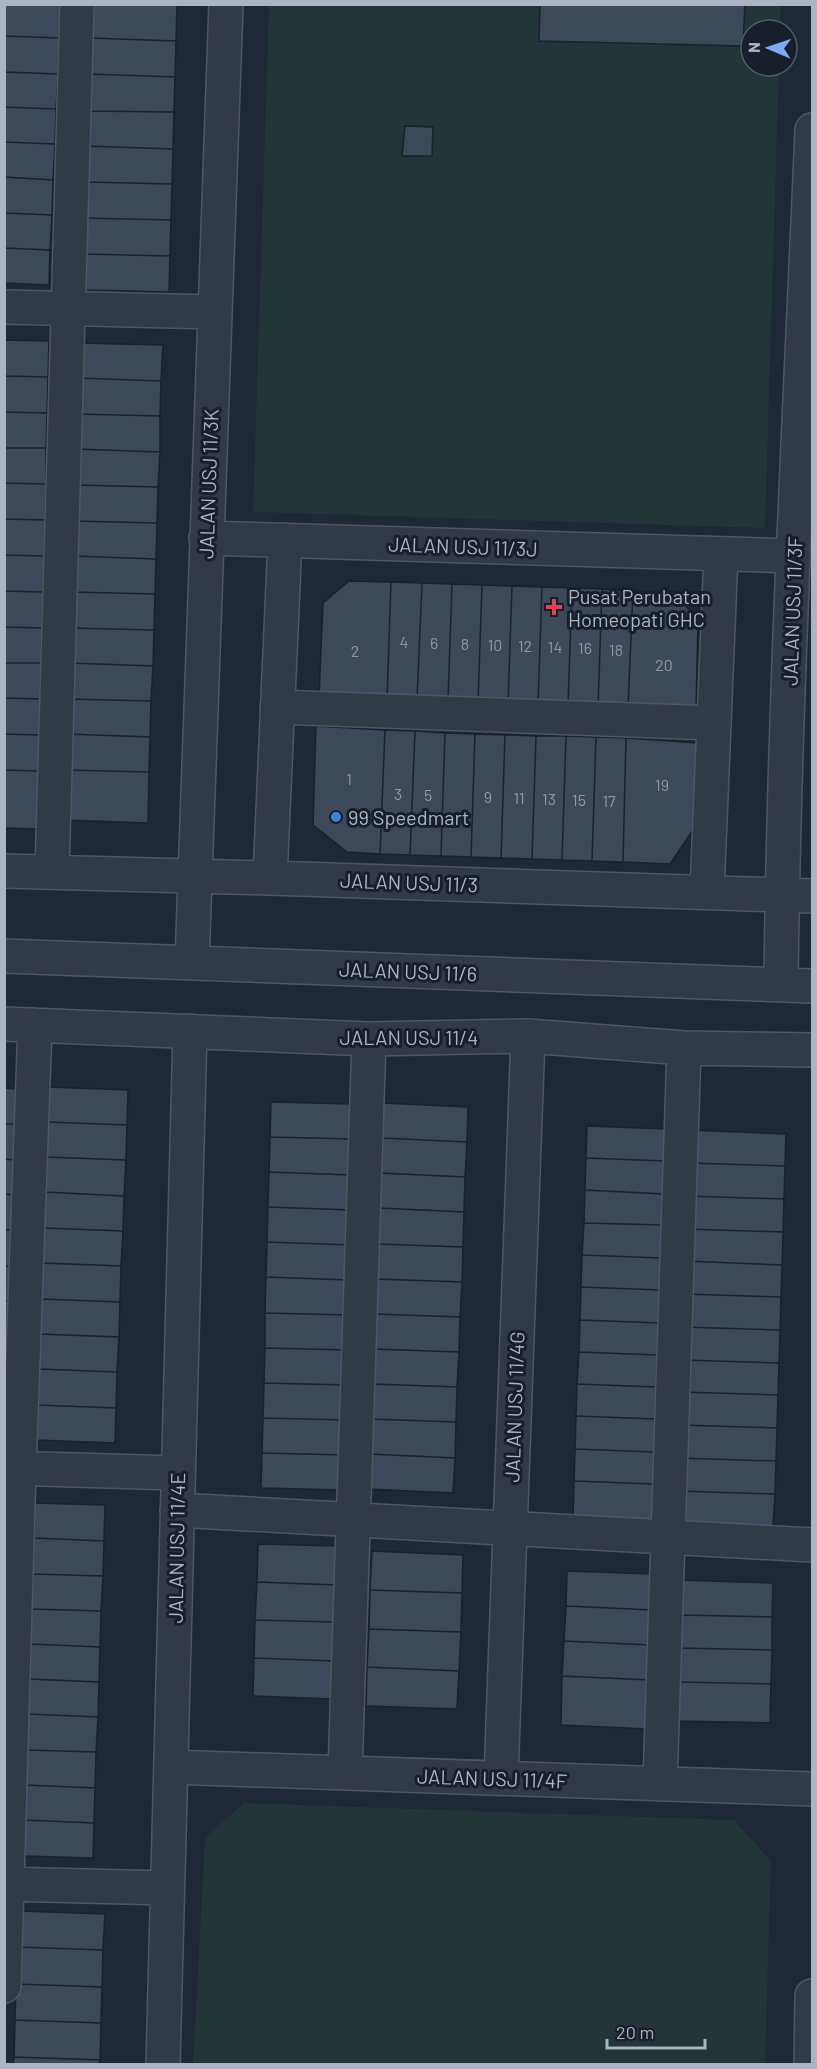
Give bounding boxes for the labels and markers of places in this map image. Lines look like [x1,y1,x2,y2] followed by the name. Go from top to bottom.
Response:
[568,584,711,631] place label: Pusat Perubatan Homeopati GHC
[545,598,563,616] marker: Pusat Perubatan Homeopati GHC
[348,805,469,829] place label: 99 Speedmart
[329,810,343,824] marker: 99 Speedmart

